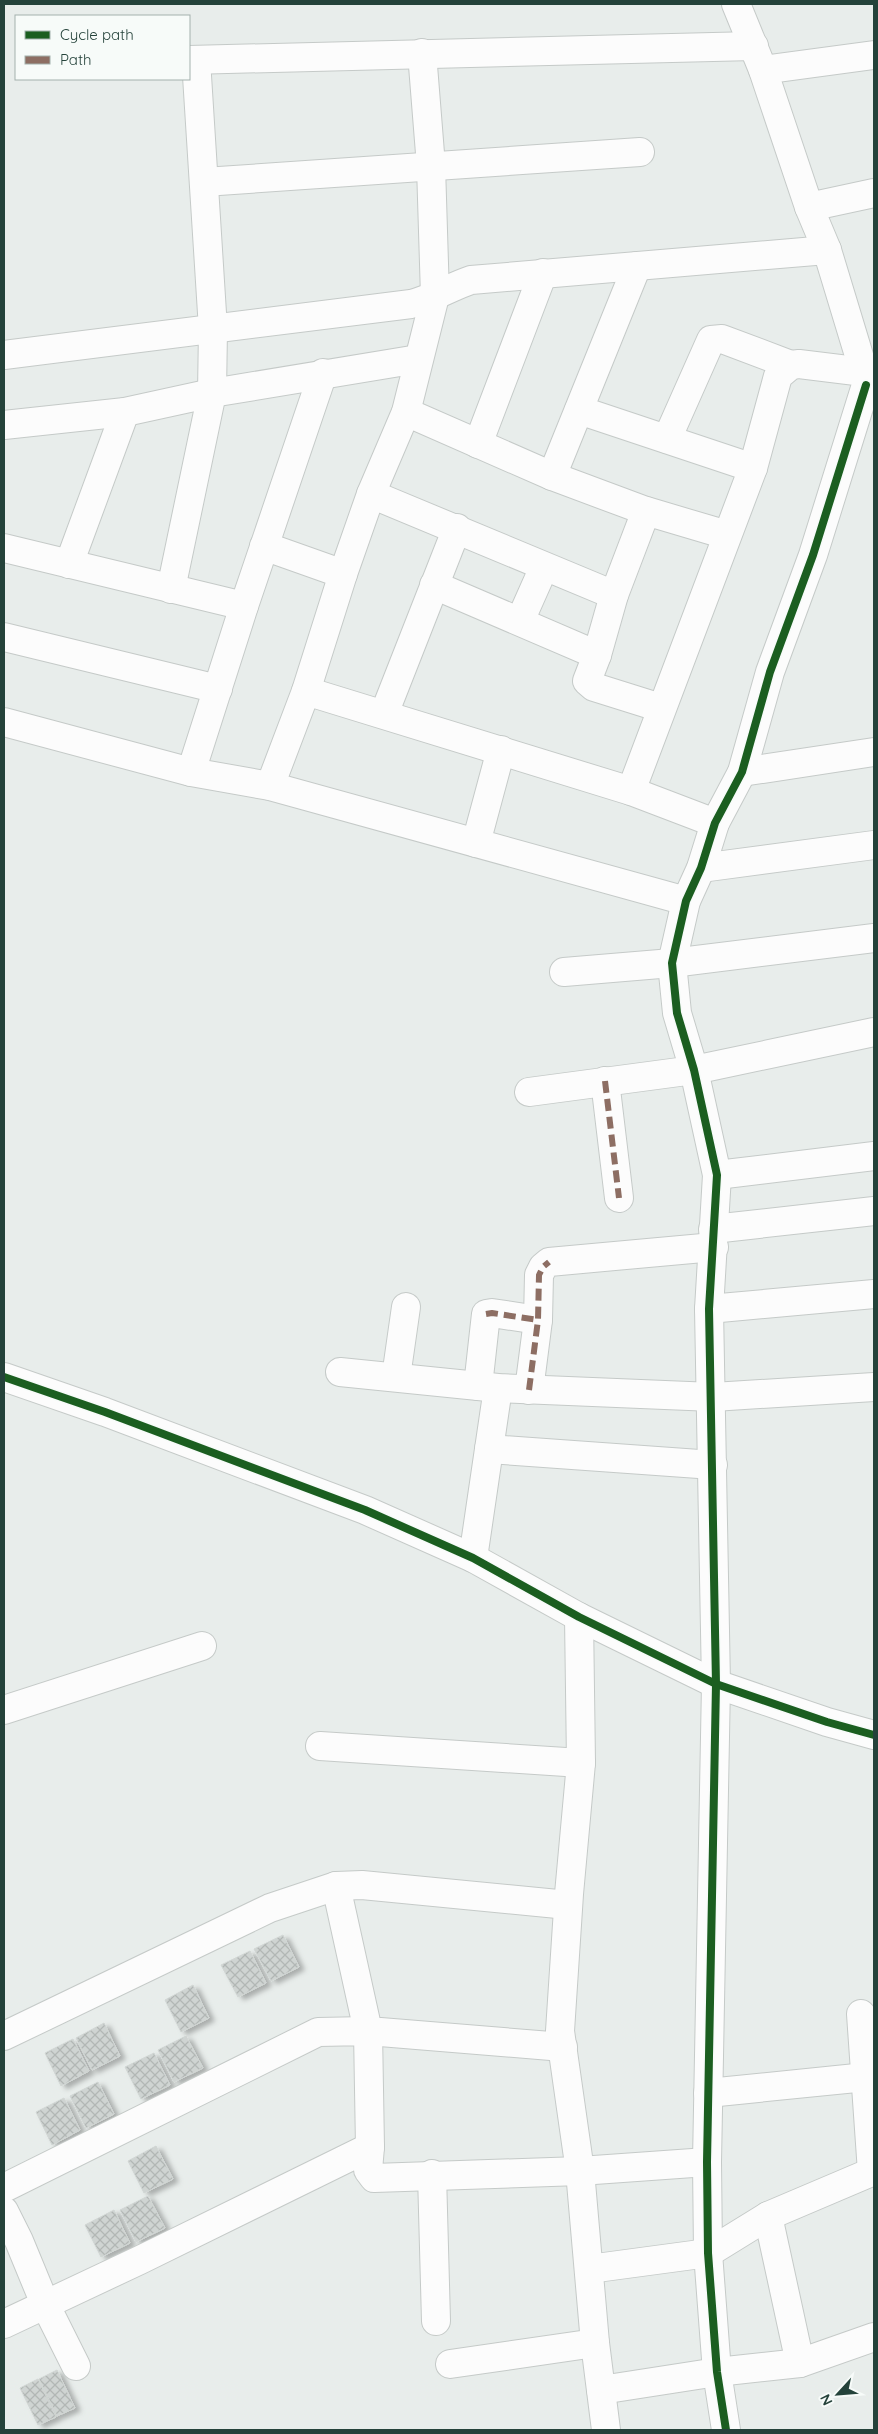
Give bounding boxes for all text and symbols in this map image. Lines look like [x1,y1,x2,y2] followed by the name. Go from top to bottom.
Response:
[15,15,190,80] legend
[60,25,134,44] text: Cycle path
[60,50,92,69] text: Path
[813,2369,863,2419] north arrow
[816,2391,837,2408] text: N

